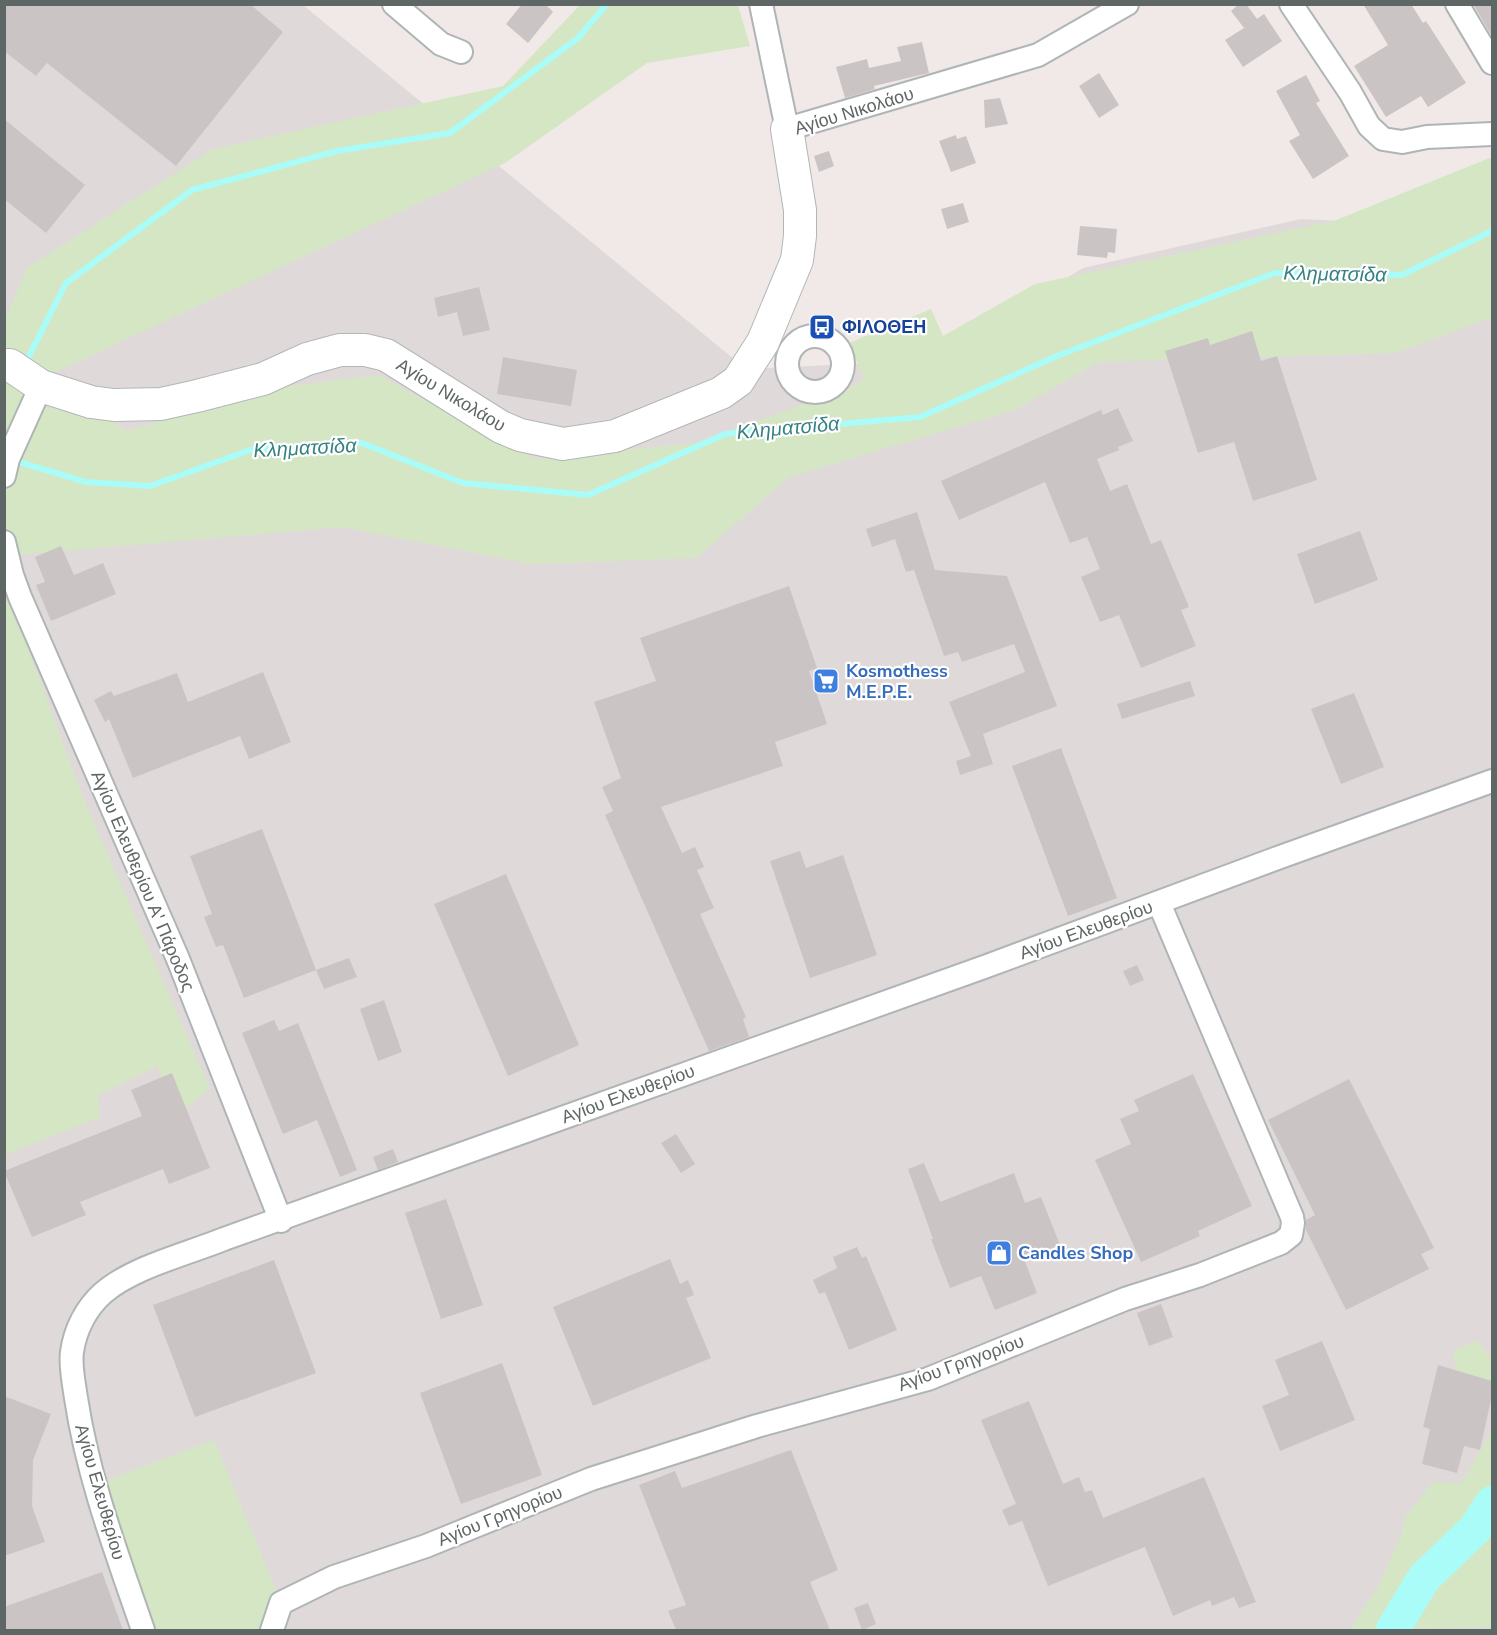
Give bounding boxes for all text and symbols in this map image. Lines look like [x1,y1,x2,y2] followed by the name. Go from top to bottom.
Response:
[791,81,917,141] street label: Αγίου Νικολάου
[1283,260,1387,288] water label: Κληματσίδα
[807,312,837,342] bus stop icon: ΦΙΛΟΘΕΗ
[842,315,926,339] place label: ΦΙΛΟΘΕΗ
[392,353,510,437] street label: Αγίου Νικολάου
[735,410,841,446] water label: Κληματσίδα
[253,432,358,464] water label: Κληματσίδα
[846,659,948,704] place label: Kosmothess M.E.P.E.
[811,666,841,696] supermarket icon: Kosmothess M.E.P.E.
[86,767,201,995] street label: Αγίου Ελευθερίου Α' Πάροδος
[1016,895,1156,965] street label: Αγίου Ελευθερίου
[558,1059,698,1129] street label: Αγίου Ελευθερίου
[984,1238,1014,1268] shop icon: Candles Shop
[1018,1241,1133,1265] place label: Candles Shop
[895,1329,1027,1397] street label: Αγίου Γρηγορίου
[69,1421,131,1563] street label: Αγίου Ελευθερίου
[434,1480,566,1552] street label: Αγίου Γρηγορίου

